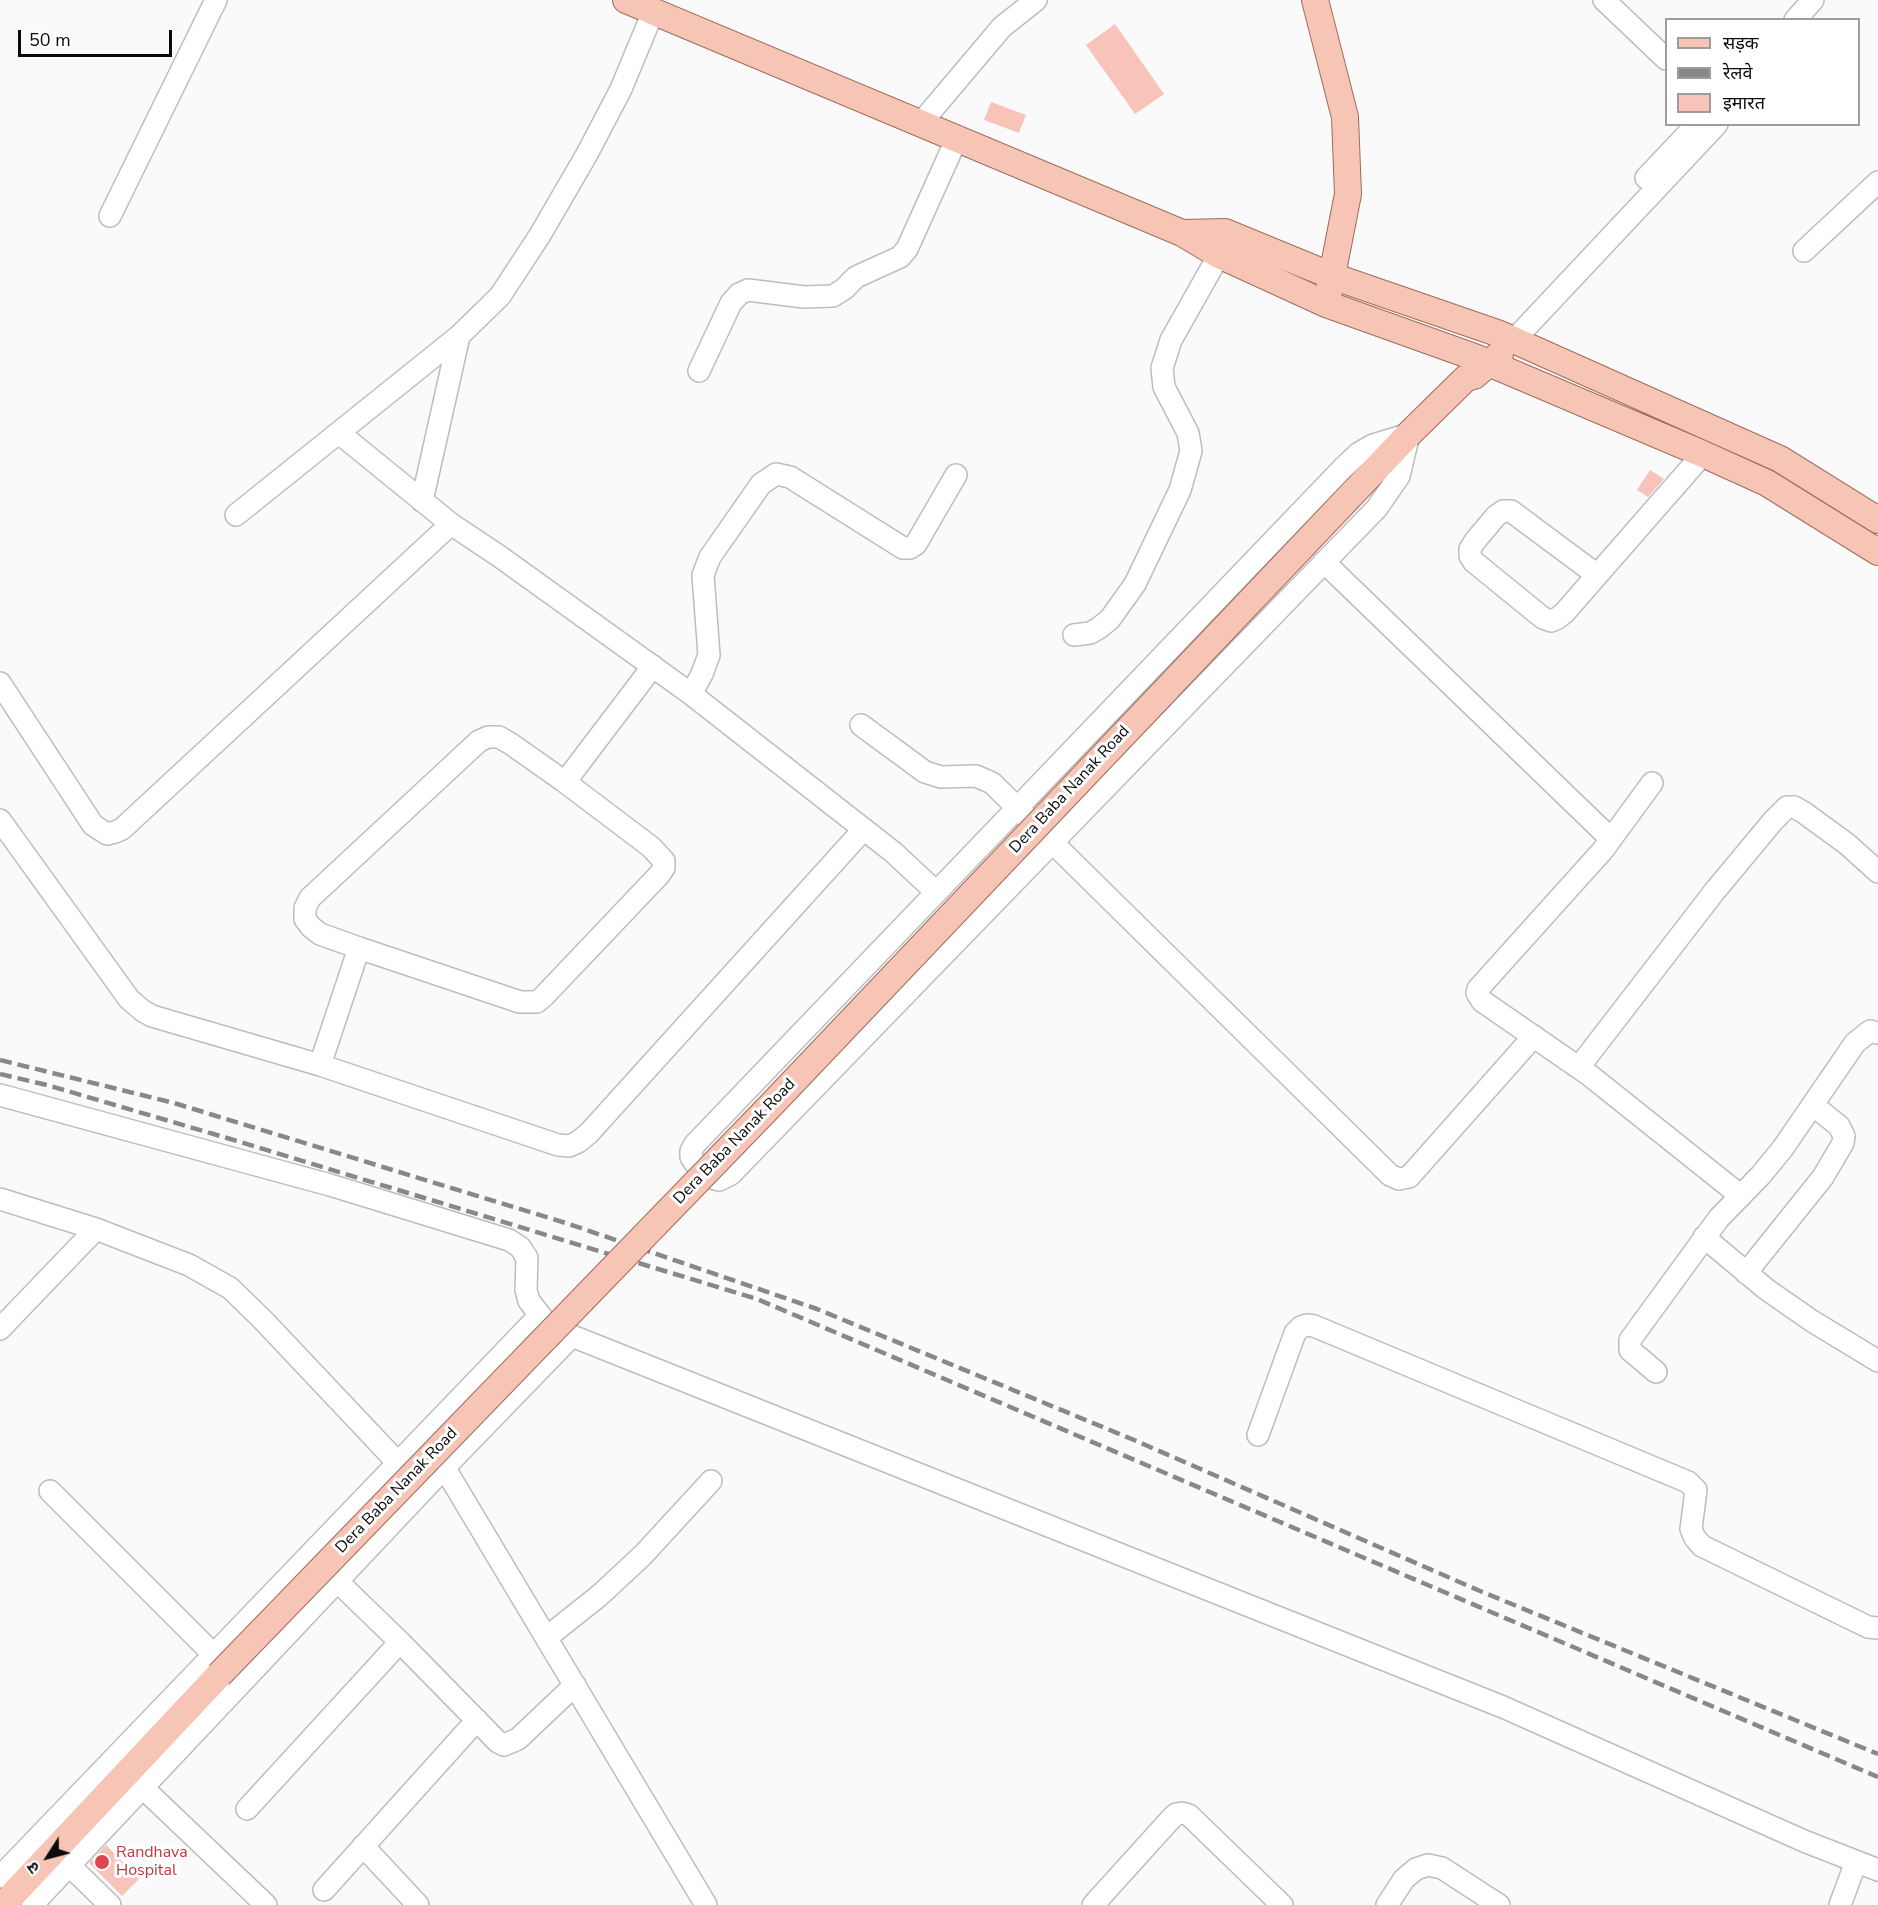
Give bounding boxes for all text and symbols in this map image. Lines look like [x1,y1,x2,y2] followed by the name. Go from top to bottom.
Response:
[21,18,176,56] scale bar
[1665,18,1860,126] legend
[29,28,71,52] text: 50 m
[1723,31,1759,55] text: सड़क
[1723,61,1753,85] text: रेलवे
[1723,91,1765,115] text: इमारत
[1006,722,1134,858] street label: Dera Baba Nanak Road
[670,1075,800,1209] street label: Dera Baba Nanak Road
[332,1424,462,1558] street label: Dera Baba Nanak Road
[18,1827,78,1887] north arrow
[116,1843,188,1881] place label: Randhava Hospital
[93,1853,111,1871] marker: Randhava Hospital
[22,1857,45,1878] text: उ

